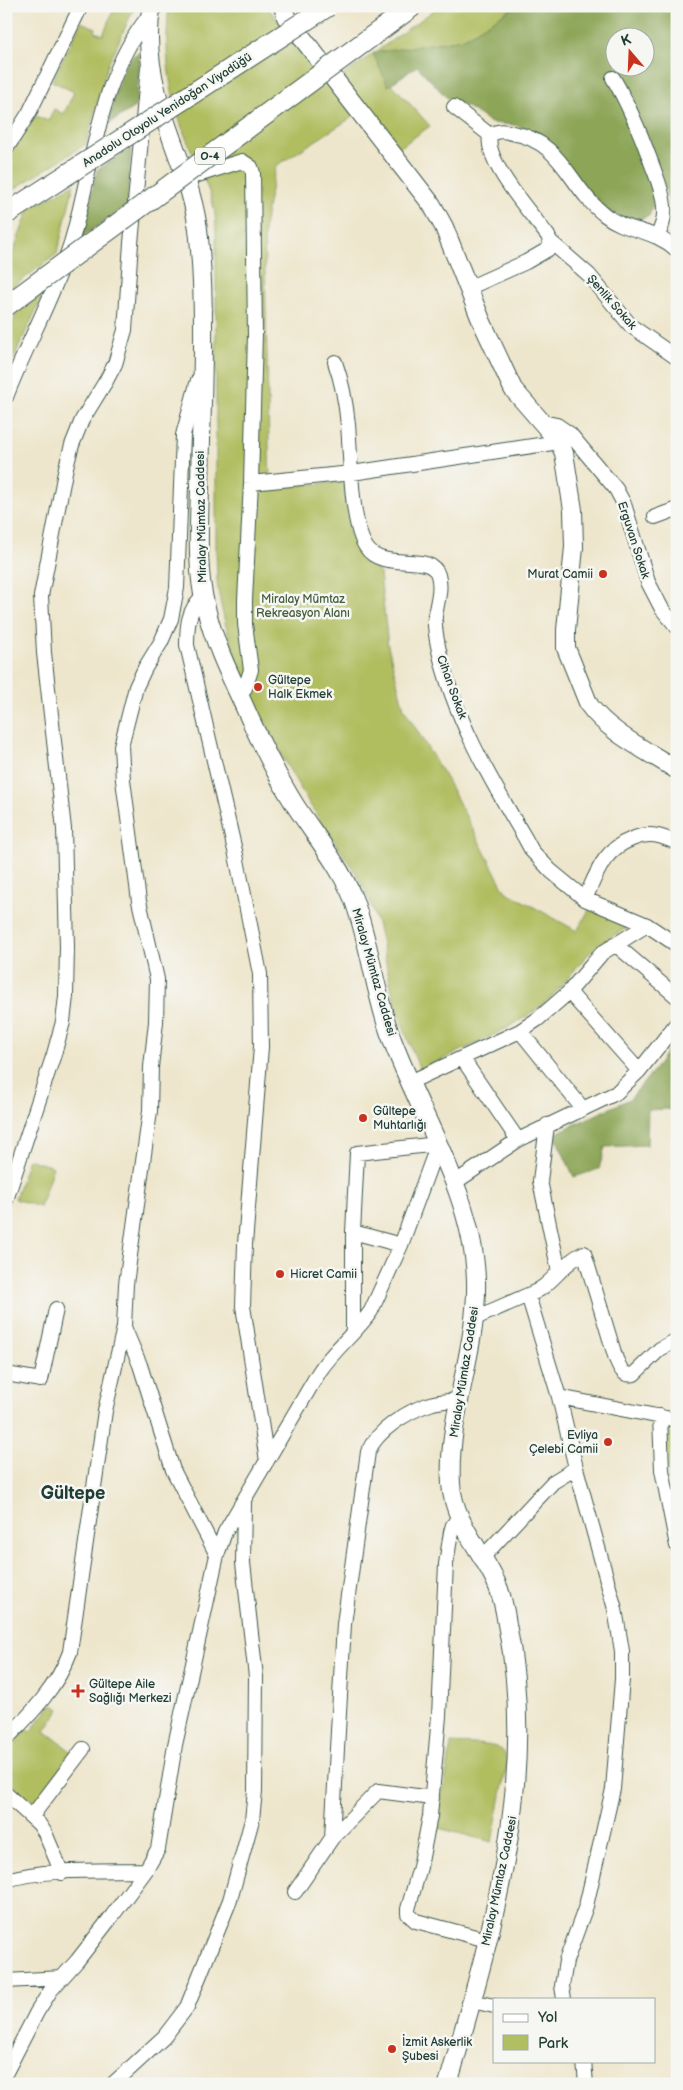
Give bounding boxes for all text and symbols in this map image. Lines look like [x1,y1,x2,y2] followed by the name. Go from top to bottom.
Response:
[606,28,656,78] north arrow
[619,30,634,50] text: K
[80,50,255,171] street label: Anadolu Otoyolu Yenidoğan Viyadüğü
[195,148,225,164] road number: O-4
[584,272,640,333] street label: Şenlik Sokak
[193,450,210,583] street label: Miralay Mümtaz Caddesi
[614,500,653,581] street label: Erguvan Sokak
[527,567,593,582] place label: Murat Camii
[597,568,609,580] marker: Murat Camii
[256,592,350,621] park label: Miralay Mümtaz Rekreasyon Alanı
[433,653,470,721] street label: Cihan Sokak
[268,673,332,702] place label: Gültepe Halk Ekmek
[252,681,264,693] marker: Gültepe Halk Ekmek
[348,906,399,1038] street label: Miralay Mümtaz Caddesi
[373,1104,427,1133] place label: Gültepe Muhtarlığı
[357,1112,369,1124] marker: Gültepe Muhtarlığı
[290,1267,357,1282] place label: Hicret Camii
[274,1268,286,1280] marker: Hicret Camii
[447,1305,482,1439] street label: Miralay Mümtaz Caddesi
[529,1428,598,1457] place label: Evliya Çelebi Camii
[602,1436,614,1448] marker: Evliya Çelebi Camii
[41,1483,105,1504] district label: Gültepe
[89,1677,172,1706] place label: Gültepe Aile Sağlığı Merkezi
[71,1684,85,1698] marker: Gültepe Aile Sağlığı Merkezi
[478,1815,521,1947] street label: Miralay Mümtaz Caddesi
[493,1998,656,2062] legend
[537,2008,557,2027] text: Yol
[402,2034,472,2064] place label: İzmit Askerlik Şubesi
[538,2034,569,2053] text: Park
[386,2043,398,2055] marker: İzmit Askerlik Şubesi

